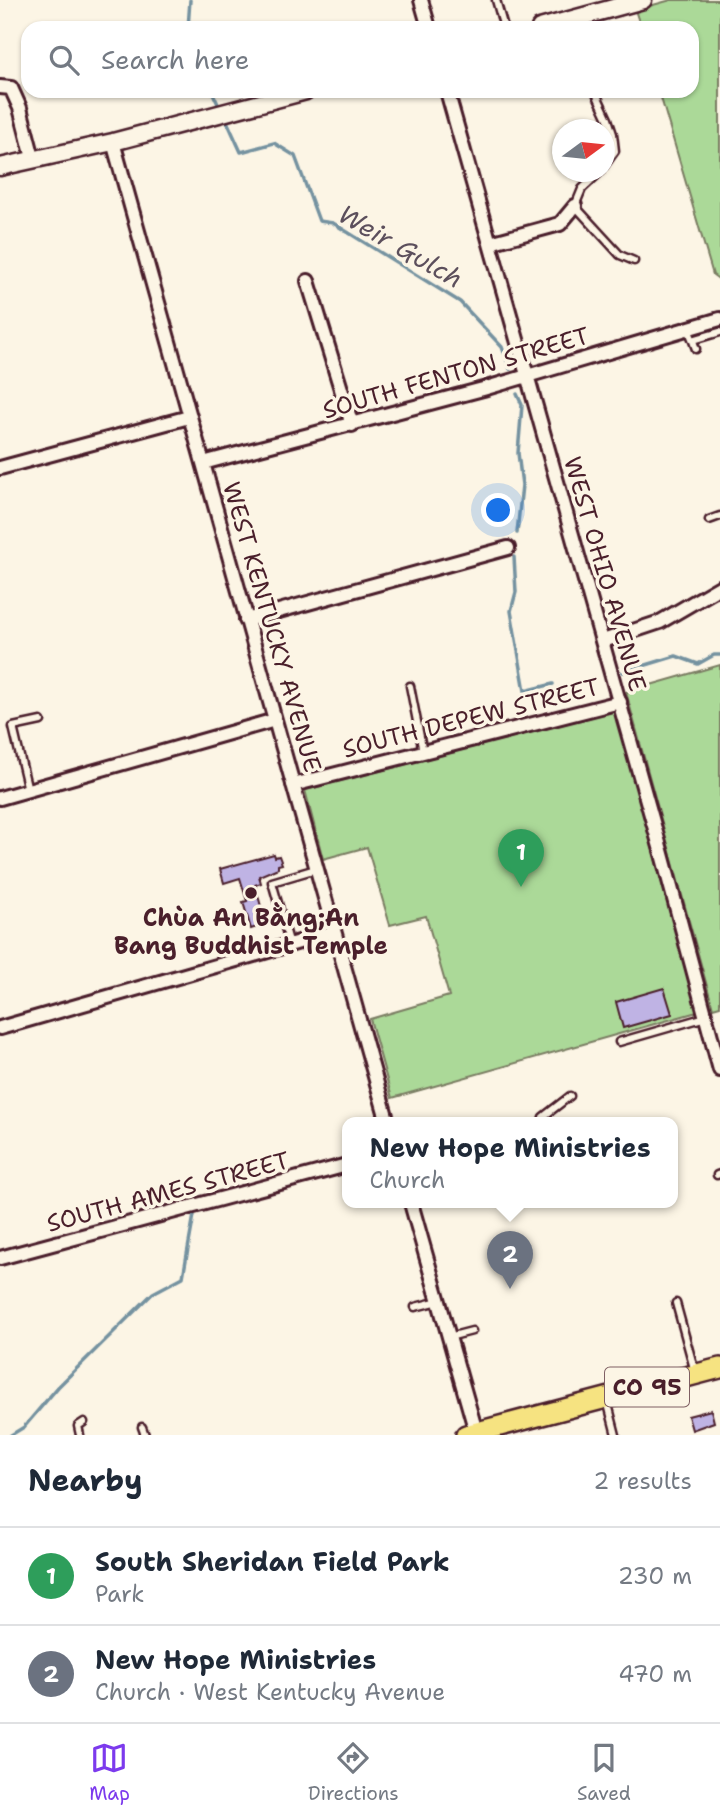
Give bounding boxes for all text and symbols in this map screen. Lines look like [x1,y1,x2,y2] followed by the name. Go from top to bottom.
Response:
[21,21,699,98] search box
[45,41,83,79] icon: search
[101,42,250,77] text: Search here
[552,119,615,182] north arrow
[332,196,470,296] water label: Weir Gulch
[319,320,593,426] street label: SOUTH FENTON STREET
[556,453,654,695] street label: WEST OHIO AVENUE
[215,478,329,776] street label: WEST KENTUCKY AVENUE
[481,493,515,527] your location
[339,671,603,765] street label: SOUTH DEPEW STREET
[498,829,544,887] pin: 1
[243,885,259,901] marker: Chùa An Bằng;An Bang Buddhist Temple
[114,902,388,962] place label: Chùa An Bằng;An Bang Buddhist Temple
[342,1117,678,1208] popup
[369,1130,651,1165] text: New Hope Ministries
[43,1144,293,1240] street label: SOUTH AMES STREET
[369,1165,445,1195] text: Church
[487,1231,533,1289] pin: 2
[605,1368,689,1406] road number: CO 95
[28,1460,143,1501] text: Nearby
[593,1466,692,1496] text: 2 results
[95,1544,450,1579] text: South Sheridan Field Park
[46,1561,56,1591] text: 1
[618,1561,692,1591] text: 230 m
[95,1579,144,1609] text: Park
[95,1642,376,1677] text: New Hope Ministries
[43,1659,59,1689] text: 2
[618,1659,692,1689] text: 470 m
[95,1677,445,1707] text: Church · West Kentucky Avenue
[89,1739,130,1806] tab: Map
[308,1739,399,1806] tab: Directions
[577,1739,631,1806] tab: Saved

